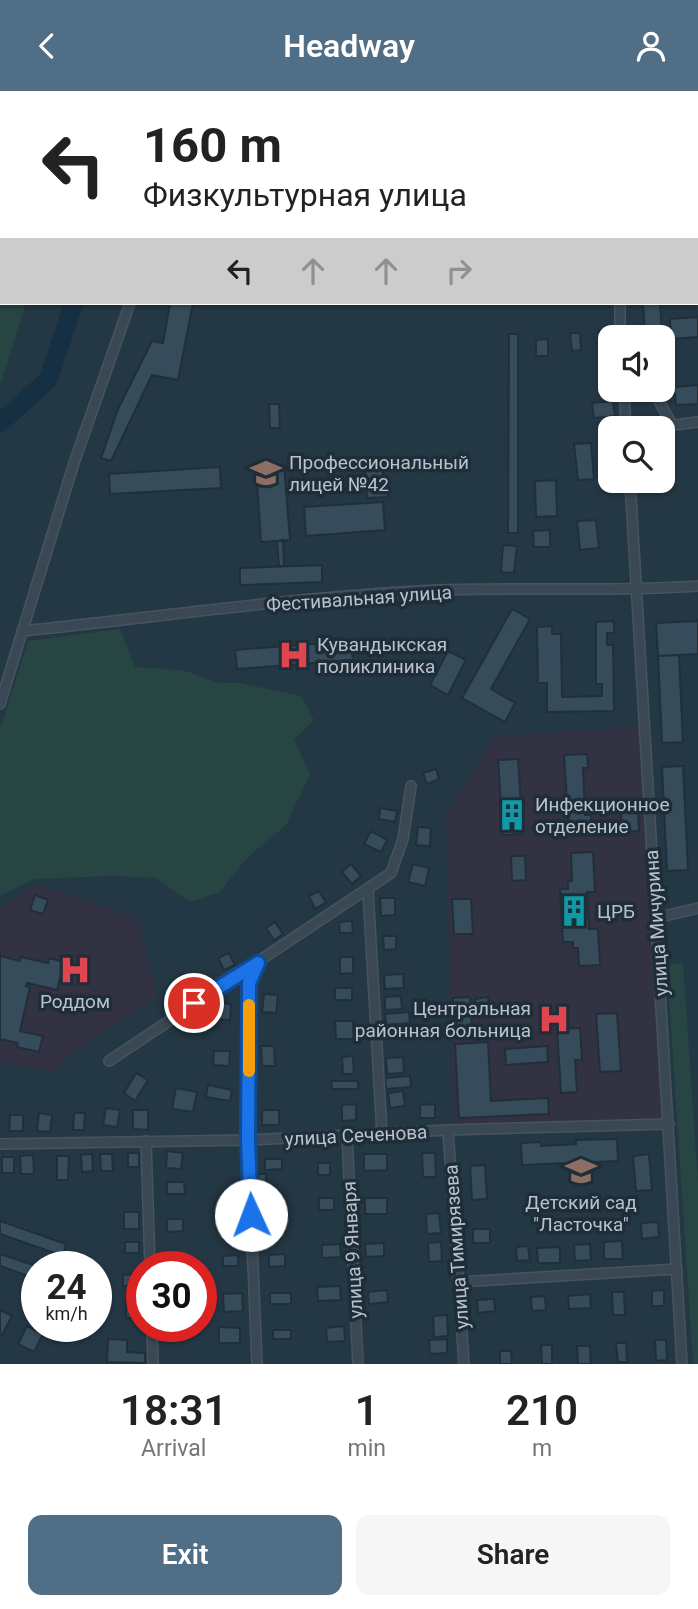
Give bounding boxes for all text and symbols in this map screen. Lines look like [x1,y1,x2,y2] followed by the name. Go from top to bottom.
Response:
[28,27,66,65] icon: back
[283,27,415,65] text: Headway
[632,27,670,65] icon: person
[143,117,282,174] text: 160 m
[28,119,119,210] icon: left
[143,176,467,214] text: Физкультурная улица
[221,252,259,290] icon: left
[294,252,332,290] icon: ahead
[367,252,405,290] icon: ahead
[440,252,478,290] icon: right
[598,325,675,493] map controls
[598,325,675,402] button: sound
[598,416,675,493] button: search
[289,451,469,496] place label: Профессиональный лицей №42
[249,456,283,490] school or university icon: Профессиональный лицей №42
[266,581,453,616] street label: Фестивальная улица
[317,633,447,678] place label: Кувандыкская поликлиника
[277,638,311,672] hospital icon: Кувандыкская поликлиника
[535,793,670,838] place label: Инфекционное отделение
[495,798,529,832] building icon: Инфекционное отделение
[640,849,673,997] street label: улица Мичурина
[557,894,591,928] building icon: ЦРБ
[597,900,635,923] place label: ЦРБ
[58,953,92,987] hospital icon: Роддом
[164,973,224,1033] pin
[175,984,213,1022] icon: arrive
[40,990,110,1013] place label: Роддом
[355,997,531,1042] place label: Центральная районная больница
[537,1002,571,1036] hospital icon: Центральная районная больница
[284,1120,428,1151] street label: улица Сеченова
[564,1154,598,1188] school or university icon: Детский сад "Ласточка"
[439,1164,474,1330] street label: улица Тимирязева
[214,1178,288,1252] position arrow
[337,1181,368,1319] street label: улица 9 Января
[525,1191,637,1236] place label: Детский сад "Ласточка"
[126,1251,217,1342] speed limit sign: 30
[46,1267,87,1308] text: 24
[45,1303,88,1324] text: km/h
[120,1386,227,1435] text: 18:31
[355,1386,379,1435] text: 1
[506,1386,578,1435] text: 210
[141,1435,206,1462] text: Arrival
[347,1435,386,1462] text: min
[532,1435,552,1462] text: m
[28,1515,342,1595] button: Exit
[356,1515,670,1595] button: Share

